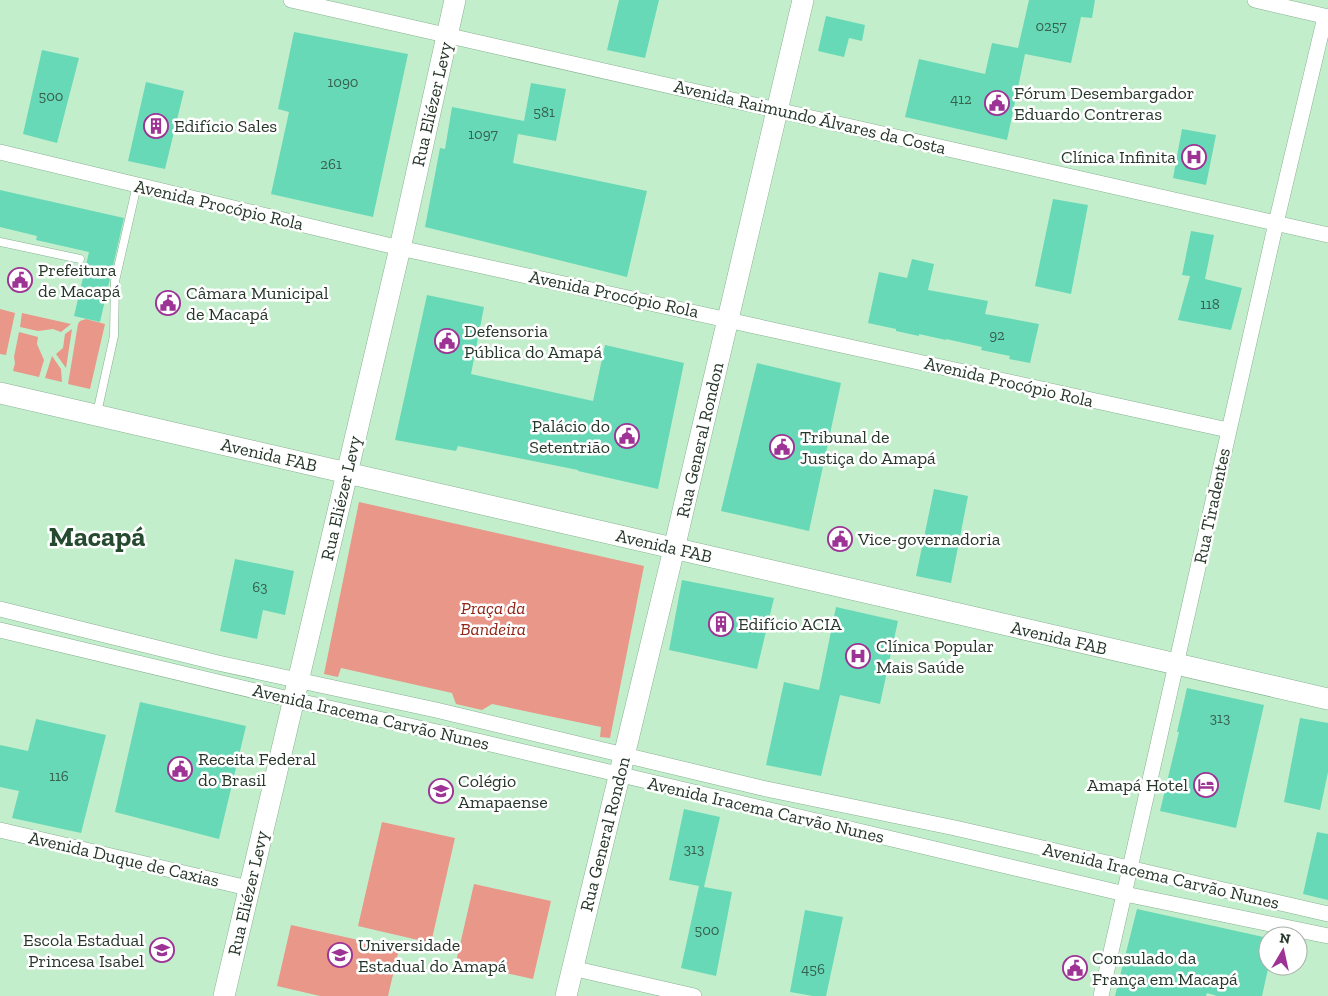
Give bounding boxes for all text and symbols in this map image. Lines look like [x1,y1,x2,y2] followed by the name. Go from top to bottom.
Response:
[1035,17,1067,35] house number: 0257
[407,39,457,169] street label: Rua Eliézer Levy
[327,73,359,91] house number: 1090
[672,75,948,159] street label: Avenida Raimundo Álvares da Costa
[1014,82,1194,125] place label: Fórum Desembargador Eduardo Contreras
[39,87,63,105] house number: 500
[950,90,972,108] house number: 412
[984,90,1010,116] public building icon: Fórum Desembargador Eduardo Contreras
[533,103,555,121] house number: 581
[143,113,169,139] building icon: Edifício Sales
[174,115,277,137] place label: Edifício Sales
[468,125,498,143] house number: 1097
[1181,144,1207,170] hospital icon: Clínica Infinita
[1061,146,1176,168] place label: Clínica Infinita
[320,155,342,173] house number: 261
[132,175,306,235] street label: Avenida Procópio Rola
[38,259,121,302] place label: Prefeitura de Macapá
[527,265,701,323] street label: Avenida Procópio Rola
[7,267,33,293] public building icon: Prefeitura de Macapá
[186,282,329,325] place label: Câmara Municipal de Macapá
[155,290,181,316] public building icon: Câmara Municipal de Macapá
[1200,295,1220,313] house number: 118
[464,320,602,363] place label: Defensoria Pública do Amapá
[989,326,1005,344] house number: 92
[434,328,460,354] public building icon: Defensoria Pública do Amapá
[922,352,1096,412] street label: Avenida Procópio Rola
[671,360,729,520] street label: Rua General Rondon
[529,415,610,458] place label: Palácio do Setentrião
[614,423,640,449] public building icon: Palácio do Setentrião
[800,426,936,469] place label: Tribunal de Justiça do Amapá
[219,433,319,477] street label: Avenida FAB
[316,433,366,563] street label: Rua Eliézer Levy
[769,434,795,460] public building icon: Tribunal de Justiça do Amapá
[1189,446,1235,566] street label: Rua Tiradentes
[49,520,145,553] district label: Macapá
[614,524,714,568] street label: Avenida FAB
[827,526,853,552] public building icon: Vice-governadoria
[857,528,1001,550] place label: Vice-governadoria
[252,578,268,596] house number: 63
[460,597,526,640] park label: Praça da Bandeira
[708,611,734,637] building icon: Edifício ACIA
[738,613,842,635] place label: Edifício ACIA
[1009,616,1109,660] street label: Avenida FAB
[876,635,994,678] place label: Clínica Popular Mais Saúde
[845,643,871,669] hospital icon: Clínica Popular Mais Saúde
[251,679,491,755] street label: Avenida Iracema Carvão Nunes
[1210,709,1230,727] house number: 313
[198,748,316,791] place label: Receita Federal do Brasil
[575,754,635,914] street label: Rua General Rondon
[167,756,193,782] public building icon: Receita Federal do Brasil
[49,767,69,785] house number: 116
[458,770,548,813] place label: Colégio Amapaense
[646,772,886,848] street label: Avenida Iracema Carvão Nunes
[1193,772,1219,798] hotel icon: Amapá Hotel
[1087,774,1188,796] place label: Amapá Hotel
[428,778,454,804] school or university icon: Colégio Amapaense
[27,826,221,892] street label: Avenida Duque de Caxias
[223,828,273,958] street label: Rua Eliézer Levy
[1041,838,1281,914] street label: Avenida Iracema Carvão Nunes
[684,840,704,858] house number: 313
[695,921,719,939] house number: 500
[1258,926,1308,976] north arrow
[23,929,144,972] place label: Escola Estadual Princesa Isabel
[1278,929,1292,948] text: N
[358,934,507,977] place label: Universidade Estadual do Amapá
[149,937,175,963] school or university icon: Escola Estadual Princesa Isabel
[327,942,353,968] school or university icon: Universidade Estadual do Amapá
[1092,947,1238,990] place label: Consulado da França em Macapá
[1062,955,1088,981] public building icon: Consulado da França em Macapá
[801,960,825,978] house number: 456

